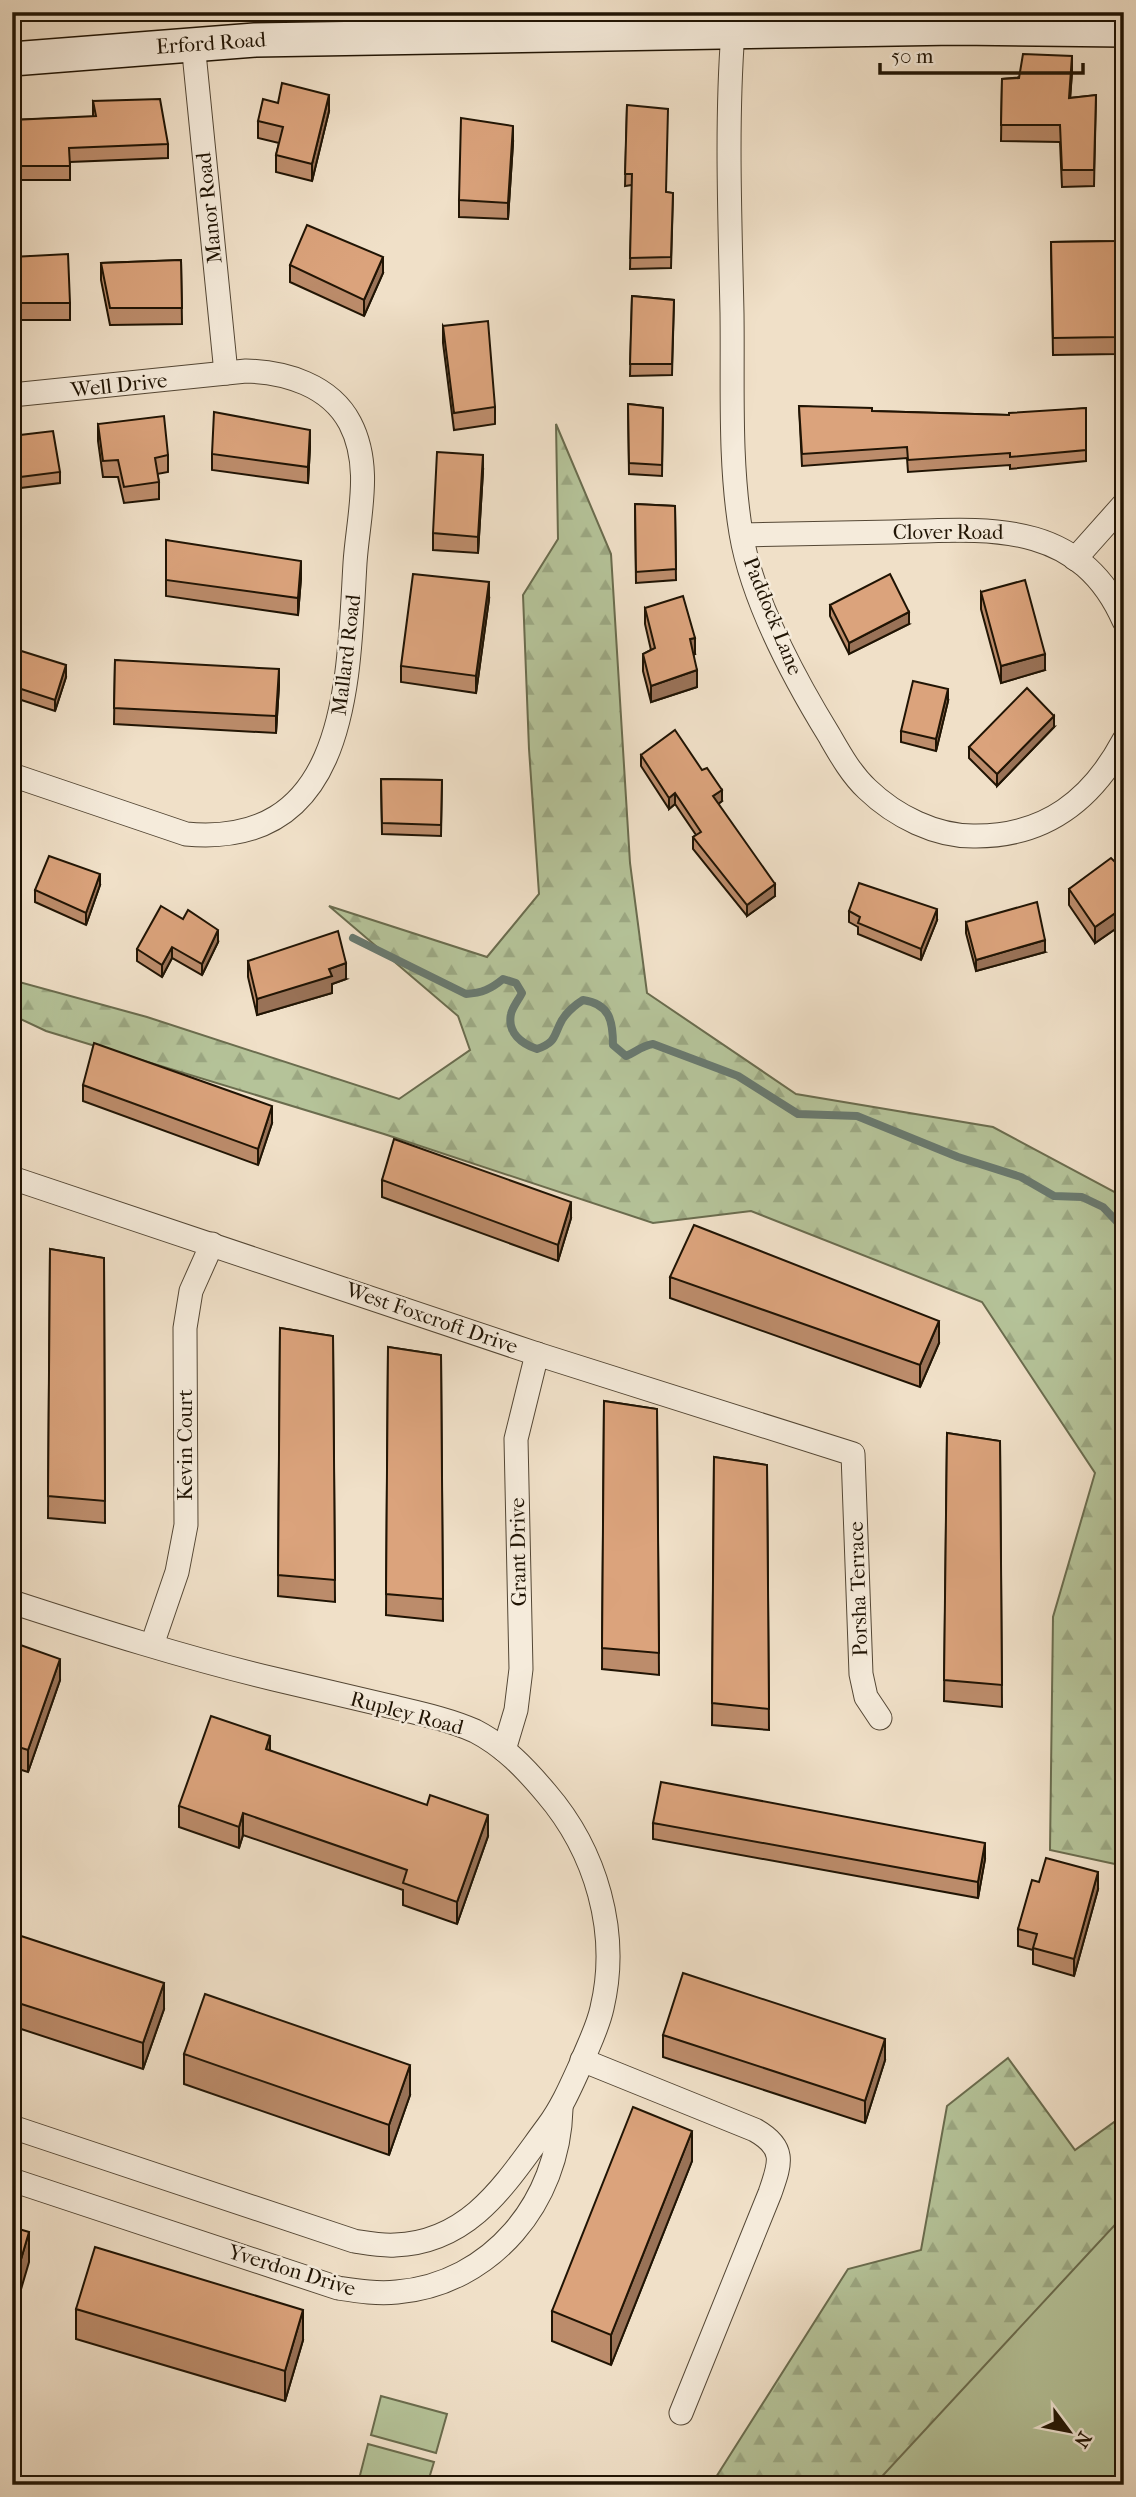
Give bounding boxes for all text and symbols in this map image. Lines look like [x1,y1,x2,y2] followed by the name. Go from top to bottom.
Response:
[155,27,267,59] street label: Erford Road
[880,32,1084,76] scale bar
[891,44,934,68] text: 50 m
[191,151,227,265] street label: Manor Road
[69,368,168,402] street label: Well Drive
[893,520,1004,544] street label: Clover Road
[738,553,808,679] street label: Paddock Lane
[327,593,365,717] street label: Mallard Road
[342,1277,521,1359] street label: West Foxcroft Drive
[173,1389,197,1501] street label: Kevin Court
[505,1497,531,1607] street label: Grant Drive
[844,1521,872,1657] street label: Porsha Terrace
[348,1686,467,1740] street label: Rupley Road
[224,2239,359,2301] street label: Yverdon Drive
[1034,2396,1104,2466] north arrow
[1069,2428,1096,2452] text: N

